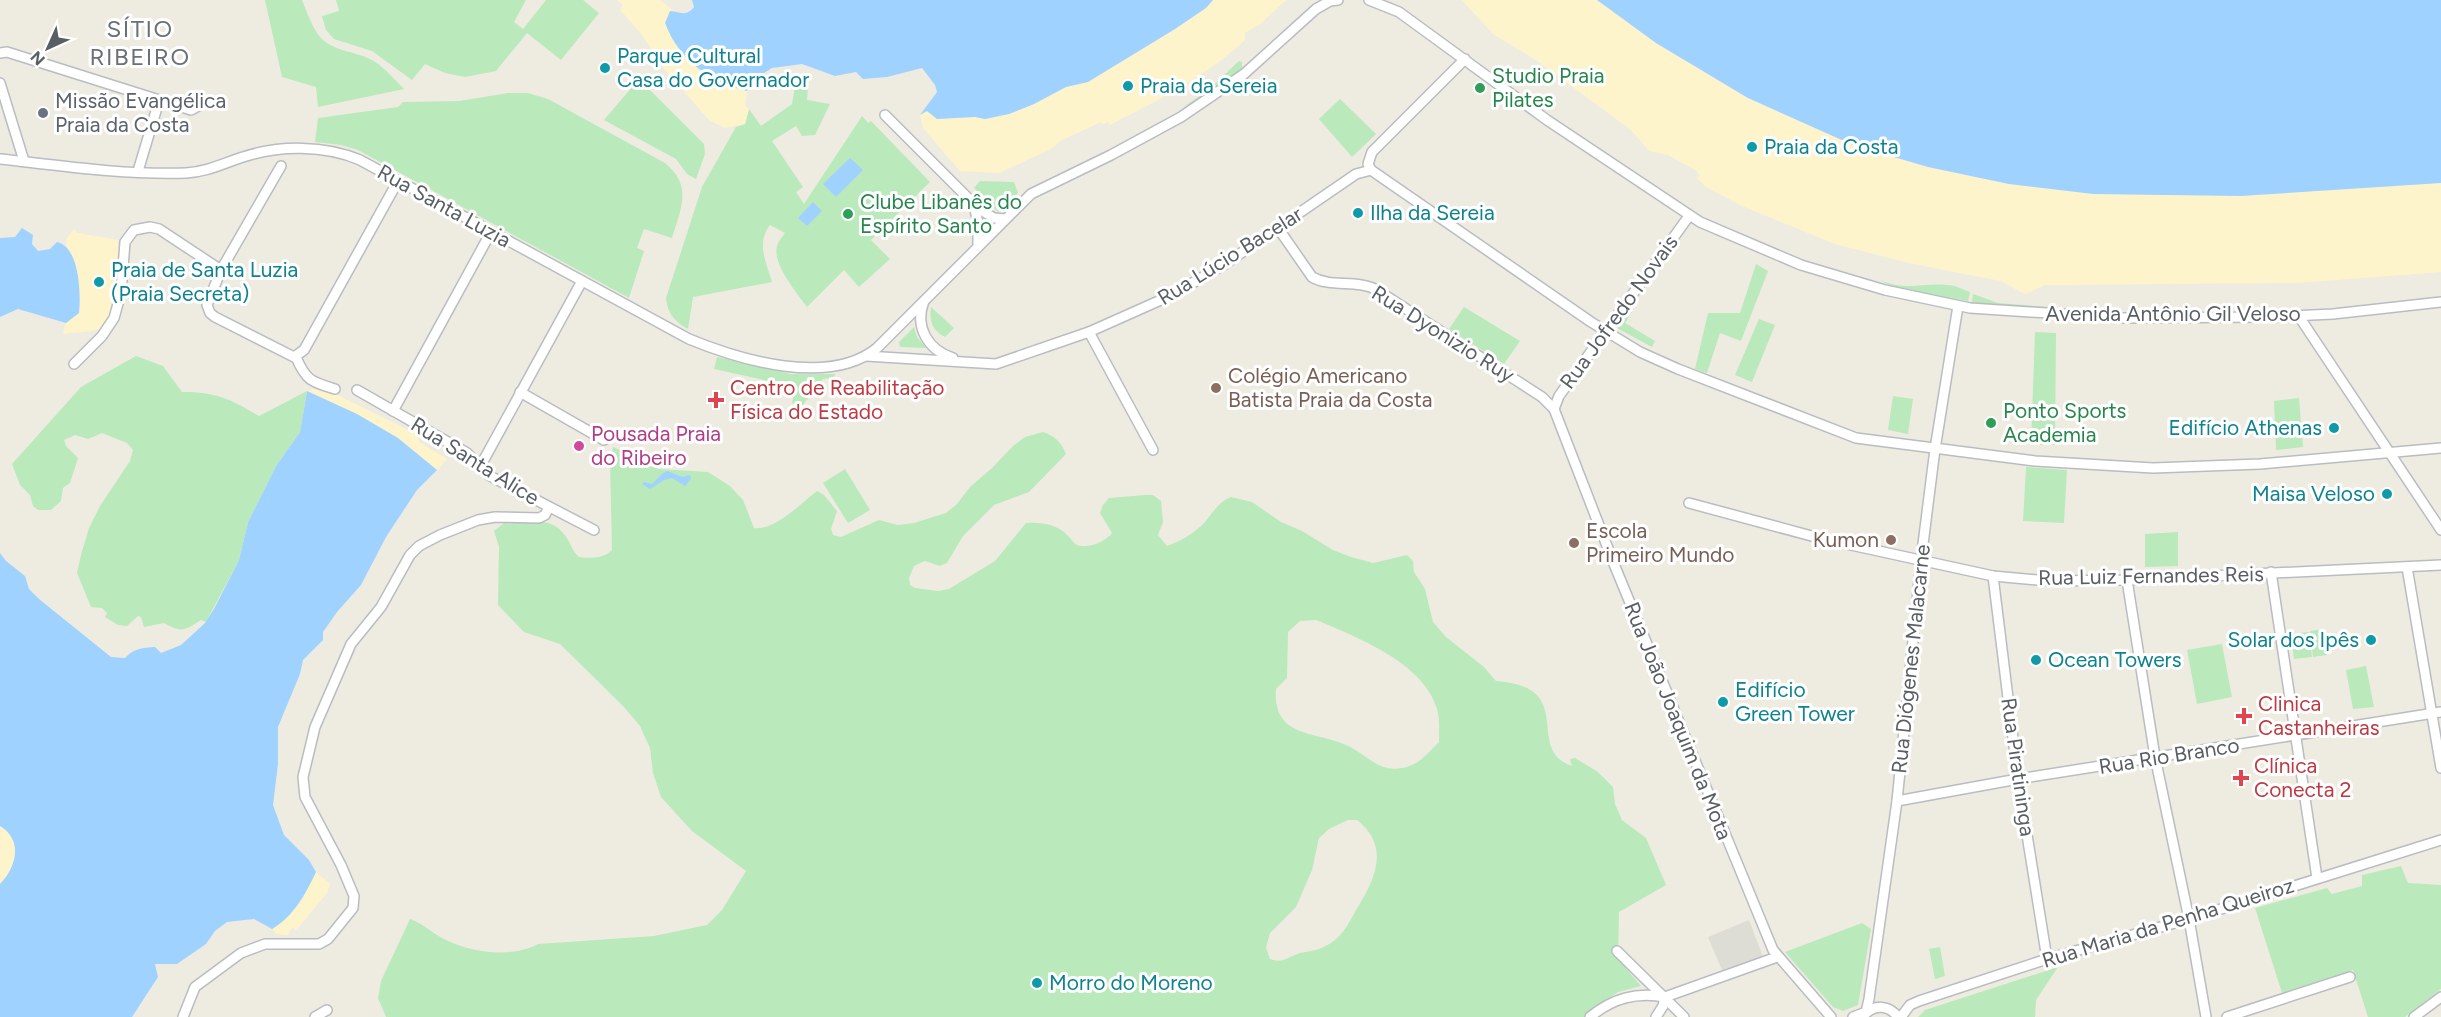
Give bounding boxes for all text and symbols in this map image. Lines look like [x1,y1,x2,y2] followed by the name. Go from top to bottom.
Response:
[89,14,191,71] district label: SÍTIO RIBEIRO
[18,18,78,78] north arrow
[617,43,809,92] place label: Parque Cultural Casa do Governador
[27,47,49,69] text: N
[598,61,612,75] marker: Parque Cultural Casa do Governador
[1492,63,1605,112] place label: Studio Praia Pilates
[1140,73,1277,98] place label: Praia da Sereia
[1121,79,1135,93] marker: Praia da Sereia
[1473,81,1487,95] marker: Studio Praia Pilates
[55,88,226,137] place label: Missão Evangélica Praia da Costa
[36,106,50,120] marker: Missão Evangélica Praia da Costa
[1764,134,1899,159] place label: Praia da Costa
[1745,140,1759,154] marker: Praia da Costa
[373,159,515,252] street label: Rua Santa Luzia
[860,189,1022,238] place label: Clube Libanês do Espírito Santo
[1370,200,1495,225] place label: Ilha da Sereia
[1153,201,1307,310] street label: Rua Lúcio Bacelar
[1351,206,1365,220] marker: Ilha da Sereia
[841,207,855,221] marker: Clube Libanês do Espírito Santo
[1554,230,1683,393] street label: Rua Jofredo Novais
[111,257,298,306] place label: Praia de Santa Luzia (Praia Secreta)
[92,275,106,289] marker: Praia de Santa Luzia (Praia Secreta)
[1367,280,1519,387] street label: Rua Dyonizio Ruy
[2045,301,2301,326] street label: Avenida Antônio Gil Veloso
[1228,363,1432,412] place label: Colégio Americano Batista Praia da Costa
[730,375,945,424] place label: Centro de Reabilitação Física do Estado
[1209,381,1223,395] marker: Colégio Americano Batista Praia da Costa
[707,391,725,409] marker: Centro de Reabilitação Física do Estado
[2003,398,2126,447] place label: Ponto Sports Academia
[407,411,544,510] street label: Rua Santa Alice
[2169,415,2322,440] place label: Edifício Athenas
[1984,416,1998,430] marker: Ponto Sports Academia
[591,421,721,470] place label: Pousada Praia do Ribeiro
[2327,421,2341,435] marker: Edifício Athenas
[572,439,586,453] marker: Pousada Praia do Ribeiro
[2252,481,2375,506] place label: Maisa Veloso
[2380,487,2394,501] marker: Maisa Veloso
[1586,518,1734,567] place label: Escola Primeiro Mundo
[1813,527,1879,552] place label: Kumon
[1884,533,1898,547] marker: Kumon
[1567,536,1581,550] marker: Escola Primeiro Mundo
[1886,543,1935,775] street label: Rua Diógenes Malacarne
[2038,561,2264,590] street label: Rua Luiz Fernandes Reis
[1619,598,1738,843] street label: Rua João Joaquim da Mota
[2227,627,2359,652] place label: Solar dos Ipês
[2364,633,2378,647] marker: Solar dos Ipês
[2048,647,2182,672] place label: Ocean Towers
[2029,653,2043,667] marker: Ocean Towers
[1735,677,1855,726] place label: Edifício Green Tower
[2258,691,2380,740] place label: Clinica Castanheiras
[1716,695,1730,709] marker: Edifício Green Tower
[1996,696,2041,838] street label: Rua Piratininga
[2235,707,2253,725] marker: Clinica Castanheiras
[2097,732,2241,779] street label: Rua Rio Branco
[2254,753,2351,802] place label: Clínica Conecta 2
[2232,769,2250,787] marker: Clínica Conecta 2
[2039,872,2297,973] street label: Rua Maria da Penha Queiroz
[1049,970,1213,995] place label: Morro do Moreno
[1030,976,1044,990] marker: Morro do Moreno

